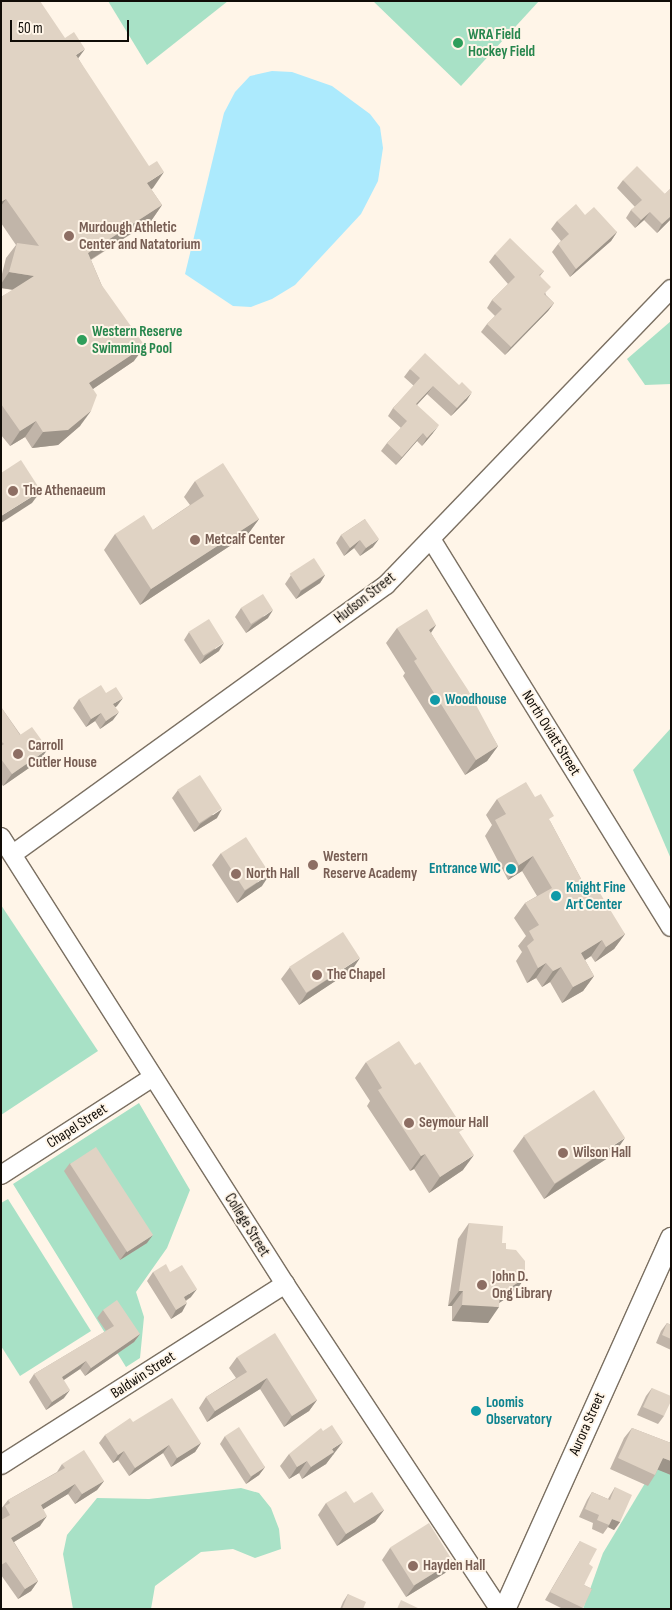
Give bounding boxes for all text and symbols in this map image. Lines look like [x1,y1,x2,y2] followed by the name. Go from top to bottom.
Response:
[12,10,131,42] scale bar
[18,19,43,38] text: 50 m
[468,25,535,60] place label: WRA Field Hockey Field
[452,37,464,49] marker: WRA Field Hockey Field
[79,218,201,253] place label: Murdough Athletic Center and Natatorium
[63,230,75,242] marker: Murdough Athletic Center and Natatorium
[92,322,182,357] place label: Western Reserve Swimming Pool
[76,334,88,346] marker: Western Reserve Swimming Pool
[23,482,106,500] place label: The Athenaeum
[7,485,19,497] marker: The Athenaeum
[205,531,285,549] place label: Metcalf Center
[189,534,201,546] marker: Metcalf Center
[331,569,399,627] street label: Hudson Street
[518,687,584,779] street label: North Oviatt Street
[445,691,507,709] place label: Woodhouse
[429,694,441,706] marker: Woodhouse
[28,736,97,771] place label: Carroll Cutler House
[12,748,24,760] marker: Carroll Cutler House
[323,847,417,882] place label: Western Reserve Academy
[307,859,319,871] marker: Western Reserve Academy
[429,860,501,878] place label: Entrance WIC
[505,863,517,875] marker: Entrance WIC
[246,865,300,883] place label: North Hall
[230,868,242,880] marker: North Hall
[566,878,626,913] place label: Knight Fine Art Center
[550,890,562,902] marker: Knight Fine Art Center
[327,966,385,984] place label: The Chapel
[311,969,323,981] marker: The Chapel
[43,1100,111,1152] street label: Chapel Street
[419,1114,489,1132] place label: Seymour Hall
[403,1117,415,1129] marker: Seymour Hall
[573,1144,631,1162] place label: Wilson Hall
[557,1147,569,1159] marker: Wilson Hall
[221,1190,273,1260] street label: College Street
[492,1267,552,1302] place label: John D. Ong Library
[476,1279,488,1291] marker: John D. Ong Library
[107,1348,179,1402] street label: Baldwin Street
[565,1390,609,1458] street label: Aurora Street
[486,1393,552,1428] place label: Loomis Observatory
[470,1405,482,1417] marker: Loomis Observatory
[423,1557,485,1575] place label: Hayden Hall
[407,1560,419,1572] marker: Hayden Hall

